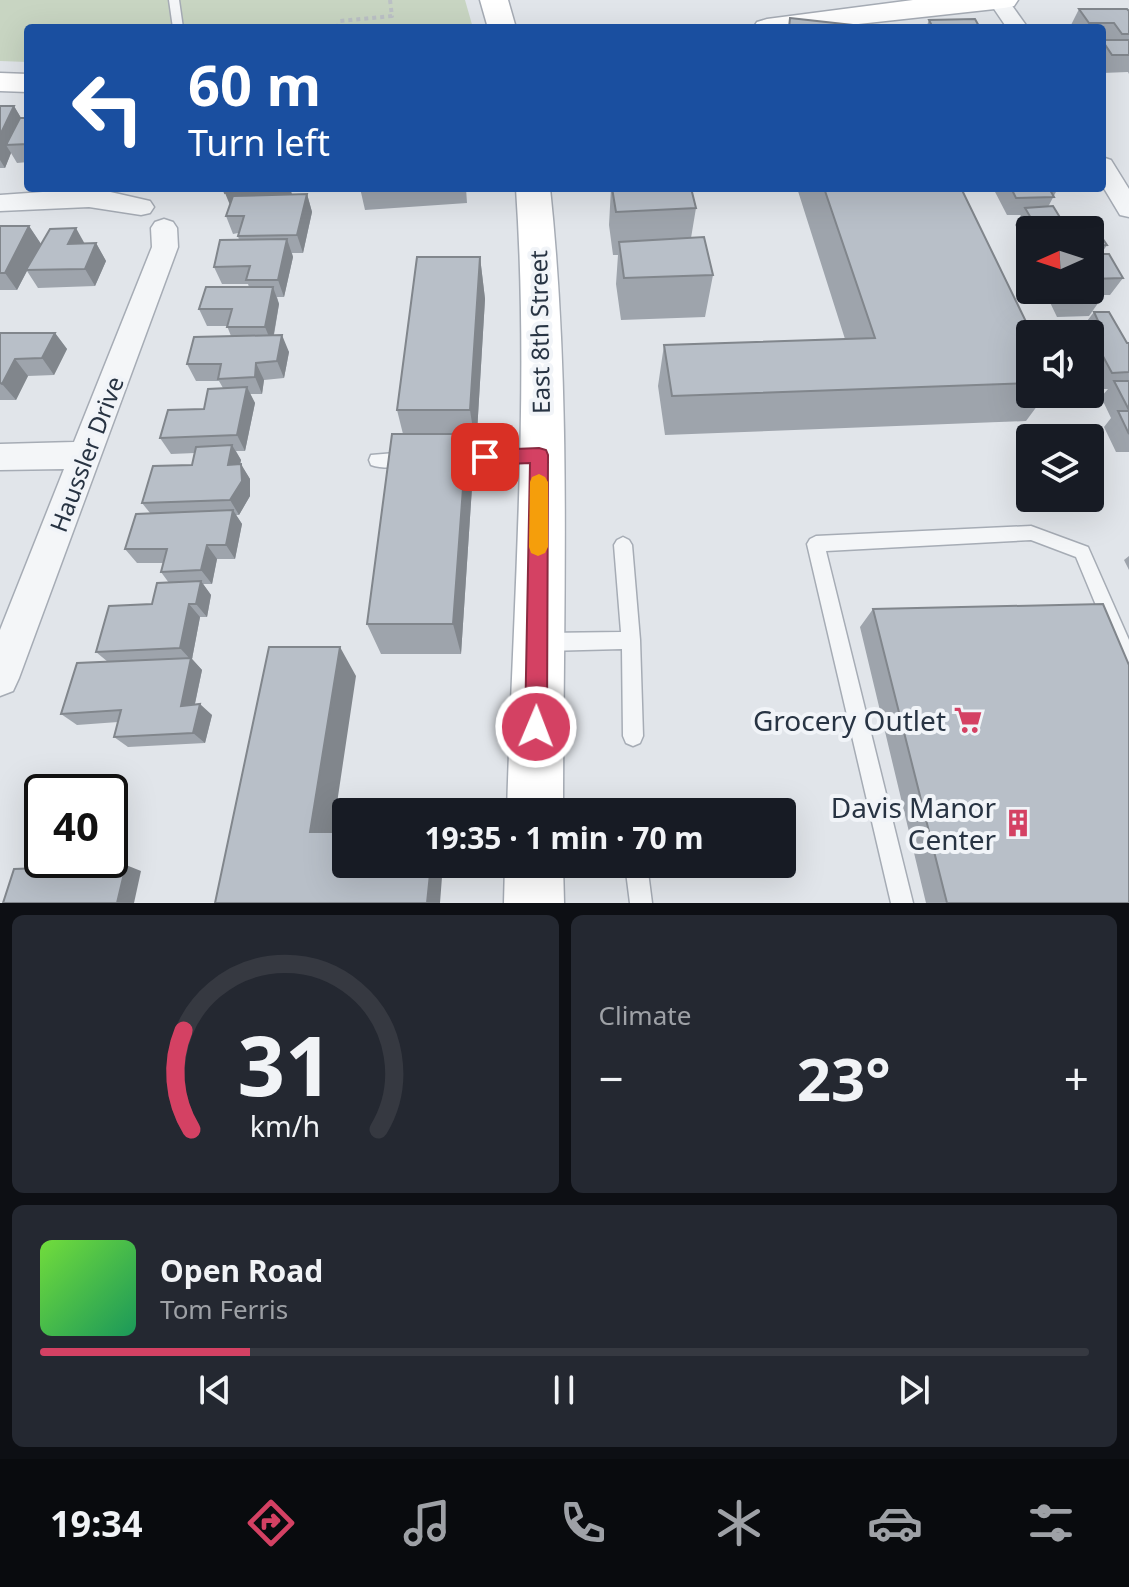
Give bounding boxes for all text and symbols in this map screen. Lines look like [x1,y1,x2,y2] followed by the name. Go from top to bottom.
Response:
[188,46,321,122] text: 60 m
[56,56,160,160] icon: left
[188,118,330,167] text: Turn left
[1016,216,1104,304] north arrow
[1016,216,1104,512] map controls
[521,250,557,414] street label: East 8th Street
[1016,320,1104,408] button: sound
[41,371,131,537] street label: Haussler Drive
[451,423,519,491] pin
[1016,424,1104,512] button: layers
[463,435,507,479] icon: arrive
[494,685,578,769] position arrow
[753,701,946,739] place label: Grocery Outlet
[953,705,983,735] supermarket icon: Grocery Outlet
[24,774,128,878] speed limit sign: 40
[831,788,996,858] place label: Davis Manor Center
[1003,808,1033,838] building icon: Davis Manor Center
[424,817,704,858] text: 19:35 · 1 min · 70 m
[599,997,691,1033] text: Climate
[238,1007,333,1120] text: 31
[797,1037,891,1119] text: 23°
[599,1048,624,1108] text: −
[1064,1048,1089,1108] text: +
[250,1106,320,1145] text: km/h
[160,1250,323,1291] text: Open Road
[160,1291,288,1327] text: Tom Ferris
[193,1368,237,1412] icon: previous
[542,1368,586,1412] icon: pause
[892,1368,936,1412] icon: next
[243,1495,299,1551] icon: directions
[399,1495,455,1551] icon: music
[555,1495,611,1551] icon: phone
[711,1495,767,1551] icon: climate
[867,1495,923,1551] icon: car
[1023,1495,1079,1551] icon: filters
[50,1499,143,1548] text: 19:34

